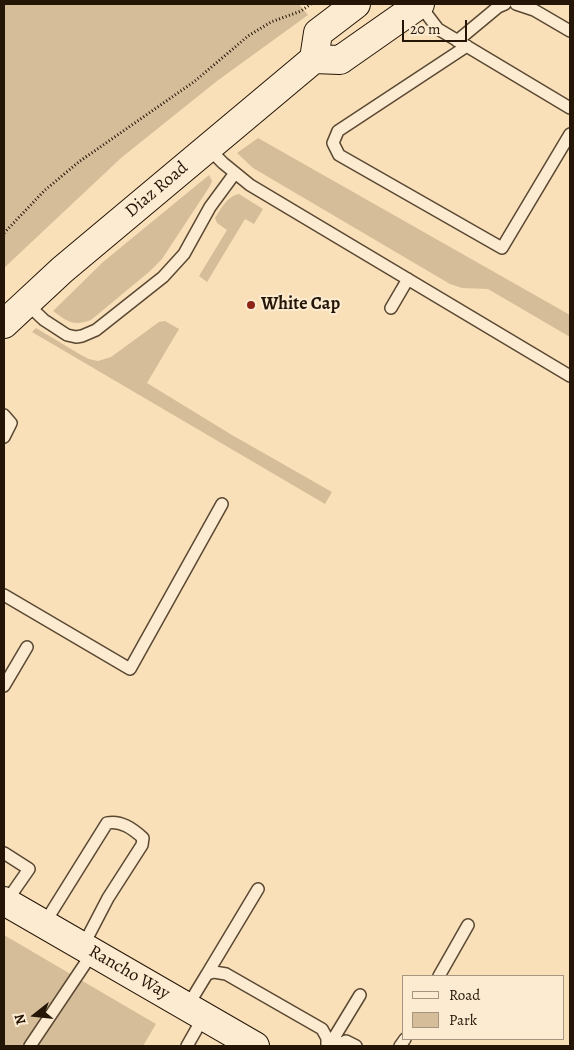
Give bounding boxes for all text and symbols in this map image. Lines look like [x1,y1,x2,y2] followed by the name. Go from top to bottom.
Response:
[404,10,469,42] scale bar
[410,19,441,39] text: 20 m
[121,157,193,223] street label: Diaz Road
[261,294,340,316] place label: White Cap
[245,299,257,311] marker: White Cap
[85,941,173,1005] street label: Rancho Way
[402,975,564,1040] legend
[449,985,480,1005] text: Road
[10,990,60,1040] north arrow
[449,1010,477,1030] text: Park
[10,1012,31,1027] text: N

